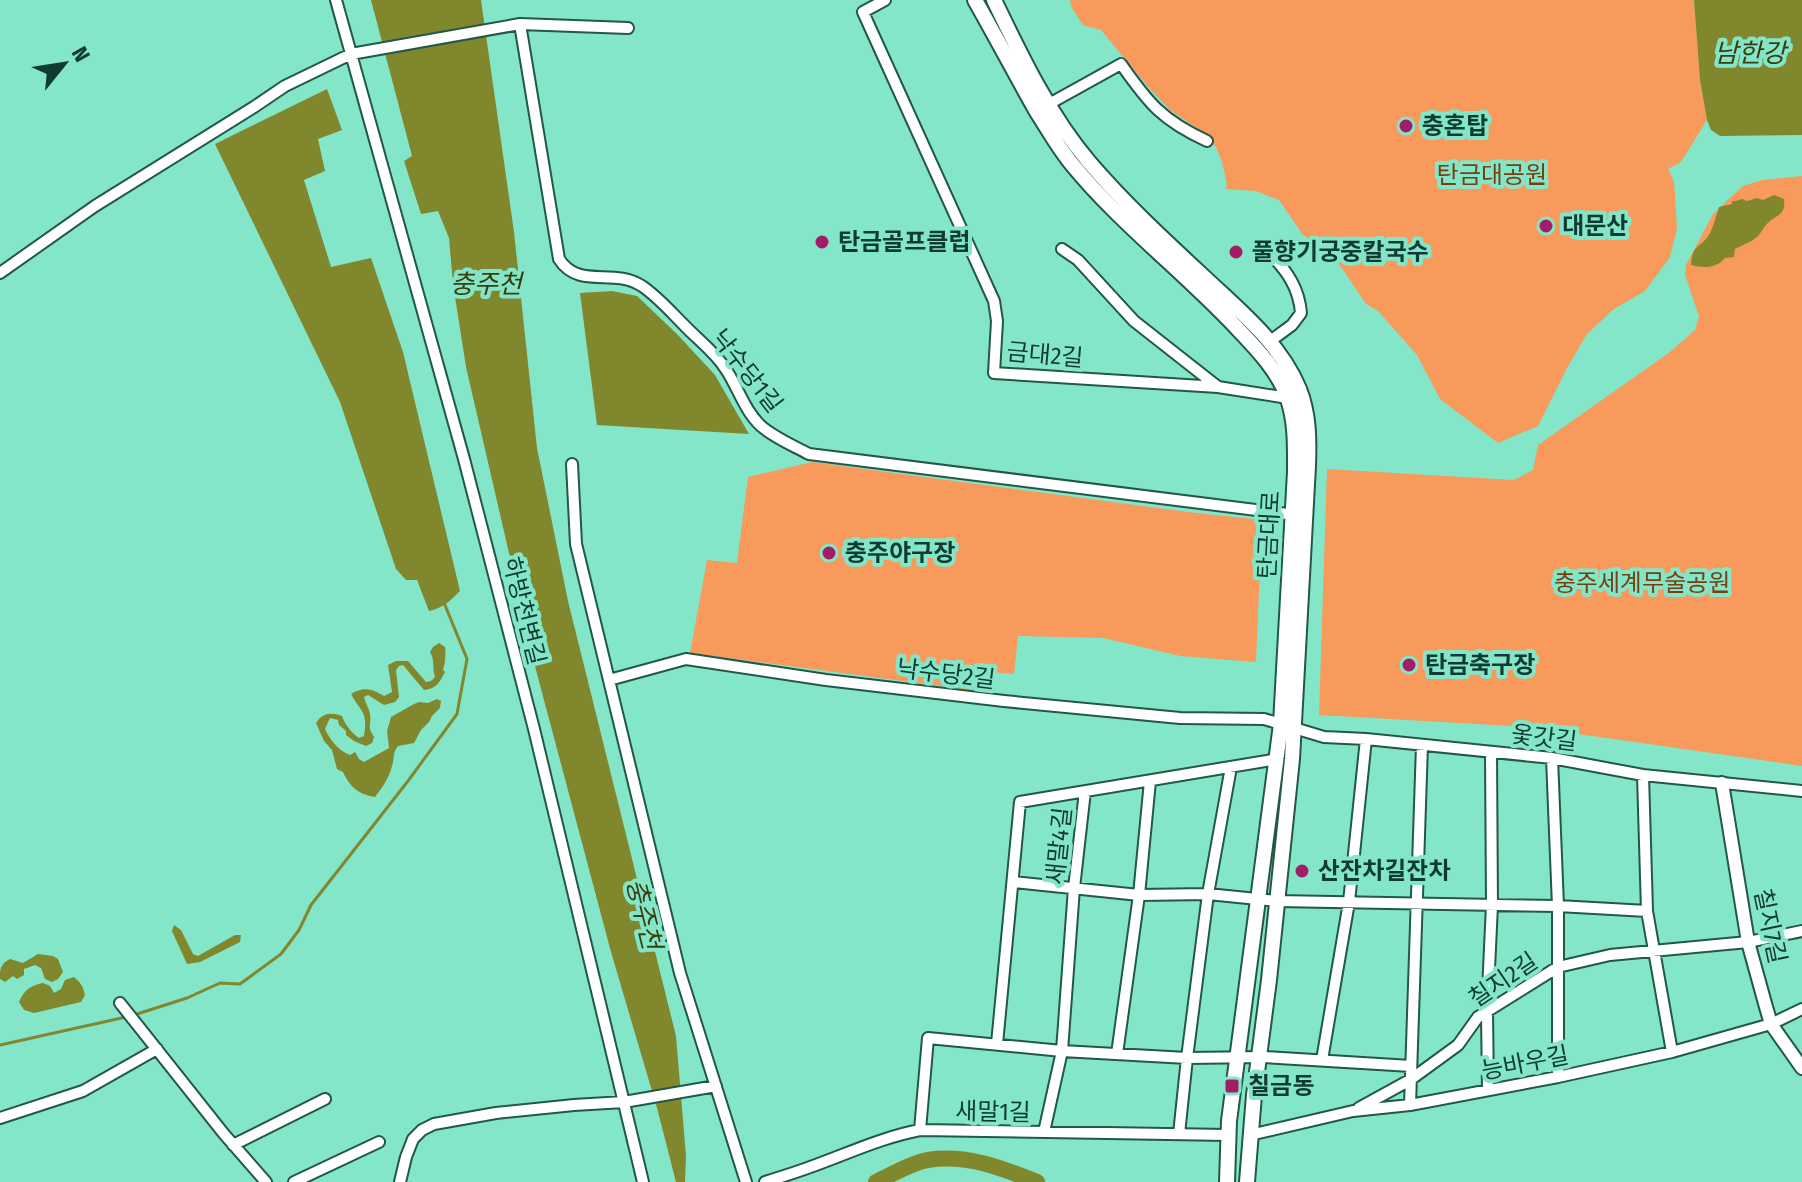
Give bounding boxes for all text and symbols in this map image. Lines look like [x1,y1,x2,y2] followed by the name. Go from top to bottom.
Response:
[24,24,104,104] north arrow
[1714,38,1789,69] water label: 남한강
[66,42,96,67] text: N
[1422,112,1488,140] place label: 충혼탑
[1397,117,1415,135] marker: 충혼탑
[1437,161,1547,189] park label: 탄금대공원
[1562,212,1628,240] place label: 대문산
[1537,217,1555,235] marker: 대문산
[838,228,970,256] place label: 탄금골프클럽
[813,233,831,251] marker: 탄금골프클럽
[1252,238,1429,266] place label: 풀향기궁중칼국수
[1227,243,1245,261] marker: 풀향기궁중칼국수
[450,269,525,300] water label: 충주천
[706,324,788,418] street label: 낙수당1길
[1006,338,1084,372] street label: 금대2길
[1253,490,1285,580] street label: 탄금대로
[845,539,955,567] place label: 충주야구장
[820,544,838,562] marker: 충주야구장
[497,554,551,668] street label: 하방천변길
[1554,569,1730,597] park label: 충주세계무술공원
[1425,651,1535,679] place label: 탄금축구장
[895,654,997,694] street label: 낙수당2길
[1400,656,1418,674] marker: 탄금축구장
[1509,720,1579,756] street label: 옻갓길
[1041,806,1077,886] street label: 새말4길
[1318,857,1450,885] place label: 산잔차길잔차
[1293,862,1311,880] marker: 산잔차길잔차
[620,876,668,956] water label: 충주천
[1748,886,1792,966] street label: 칠지7길
[1463,947,1543,1013] street label: 칠지2길
[1479,1041,1571,1085] street label: 능바우길
[1248,1072,1314,1100] place label: 칠금동
[1223,1077,1241,1095] marker: 칠금동
[955,1097,1031,1127] street label: 새말1길

